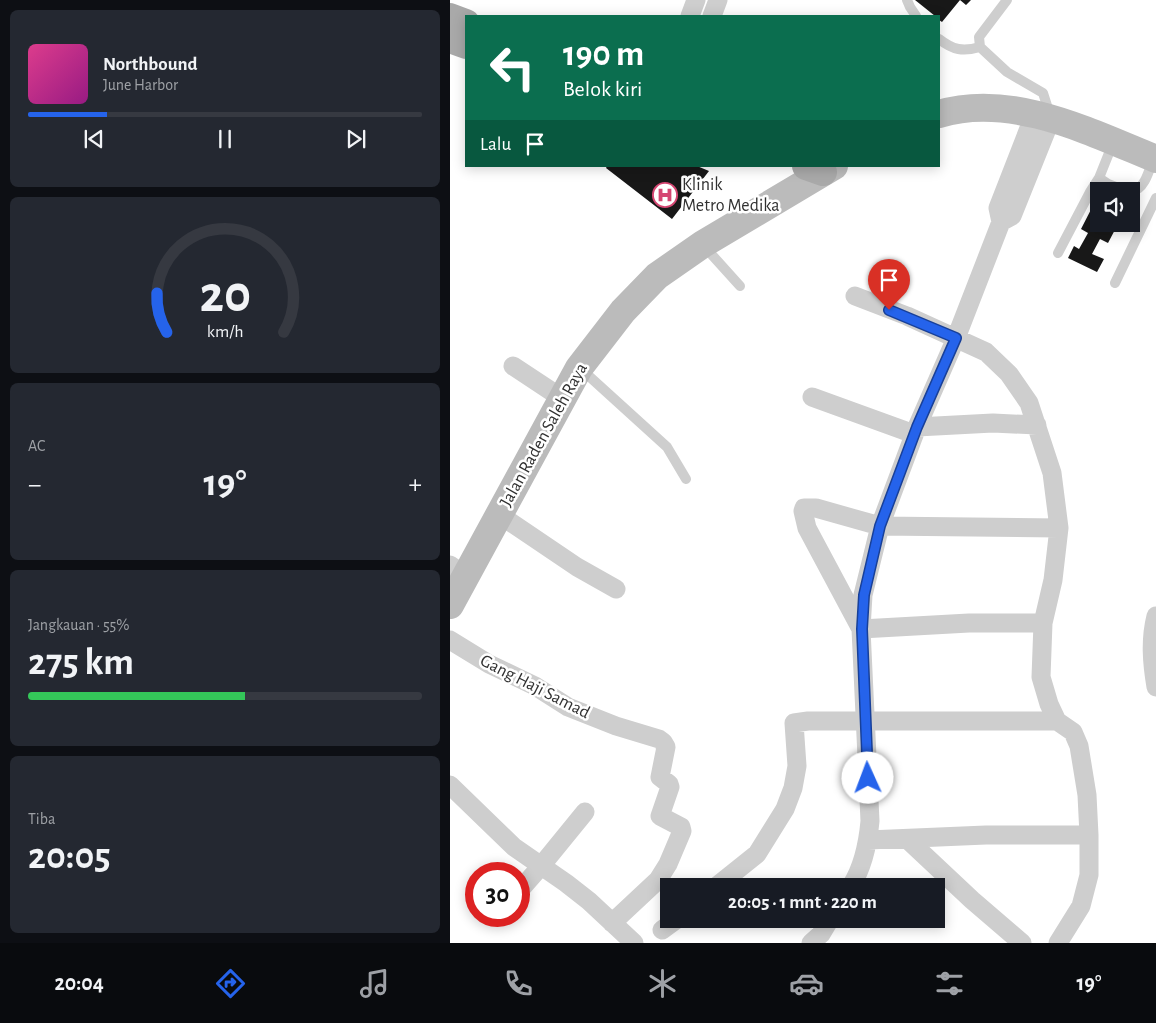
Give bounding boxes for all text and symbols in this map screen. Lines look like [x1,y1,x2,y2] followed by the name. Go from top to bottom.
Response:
[480,35,545,100] icon: left
[563,37,644,72] text: 190 m
[103,55,198,74] text: Northbound
[103,77,178,93] text: June Harbor
[563,78,642,100] text: Belok kiri
[80,125,108,153] icon: previous
[211,125,239,153] icon: pause
[342,125,370,153] icon: next
[521,130,549,158] icon: arrive
[480,135,511,154] text: Lalu
[682,176,779,215] place label: Klinik Metro Medika
[652,182,678,208] hospital icon: Klinik Metro Medika
[1090,182,1140,232] map controls
[1090,182,1140,232] button: sound
[868,259,910,310] pin
[875,266,903,294] icon: arrive
[199,269,251,321] text: 20
[207,323,243,341] text: km/h
[497,360,591,510] street label: Jalan Raden Saleh Raya
[28,438,45,454] text: AC
[203,465,247,503] text: 19°
[28,471,41,499] text: −
[409,471,422,499] text: +
[28,617,129,633] text: Jangkauan · 55%
[28,644,134,682] text: 275 km
[477,652,593,722] street label: Gang Haji Samad
[841,751,893,803] position arrow
[28,811,55,827] text: Tiba
[28,838,111,876] text: 20:05
[465,862,530,927] speed limit sign: 30
[728,893,877,912] text: 20:05 · 1 mnt · 220 m
[213,966,248,1001] icon: directions
[357,966,392,1001] icon: music
[501,966,536,1001] icon: phone
[645,966,680,1001] icon: climate
[789,966,824,1001] icon: car
[932,966,967,1001] icon: filters
[54,972,104,994] text: 20:04
[1076,972,1101,994] text: 19°

